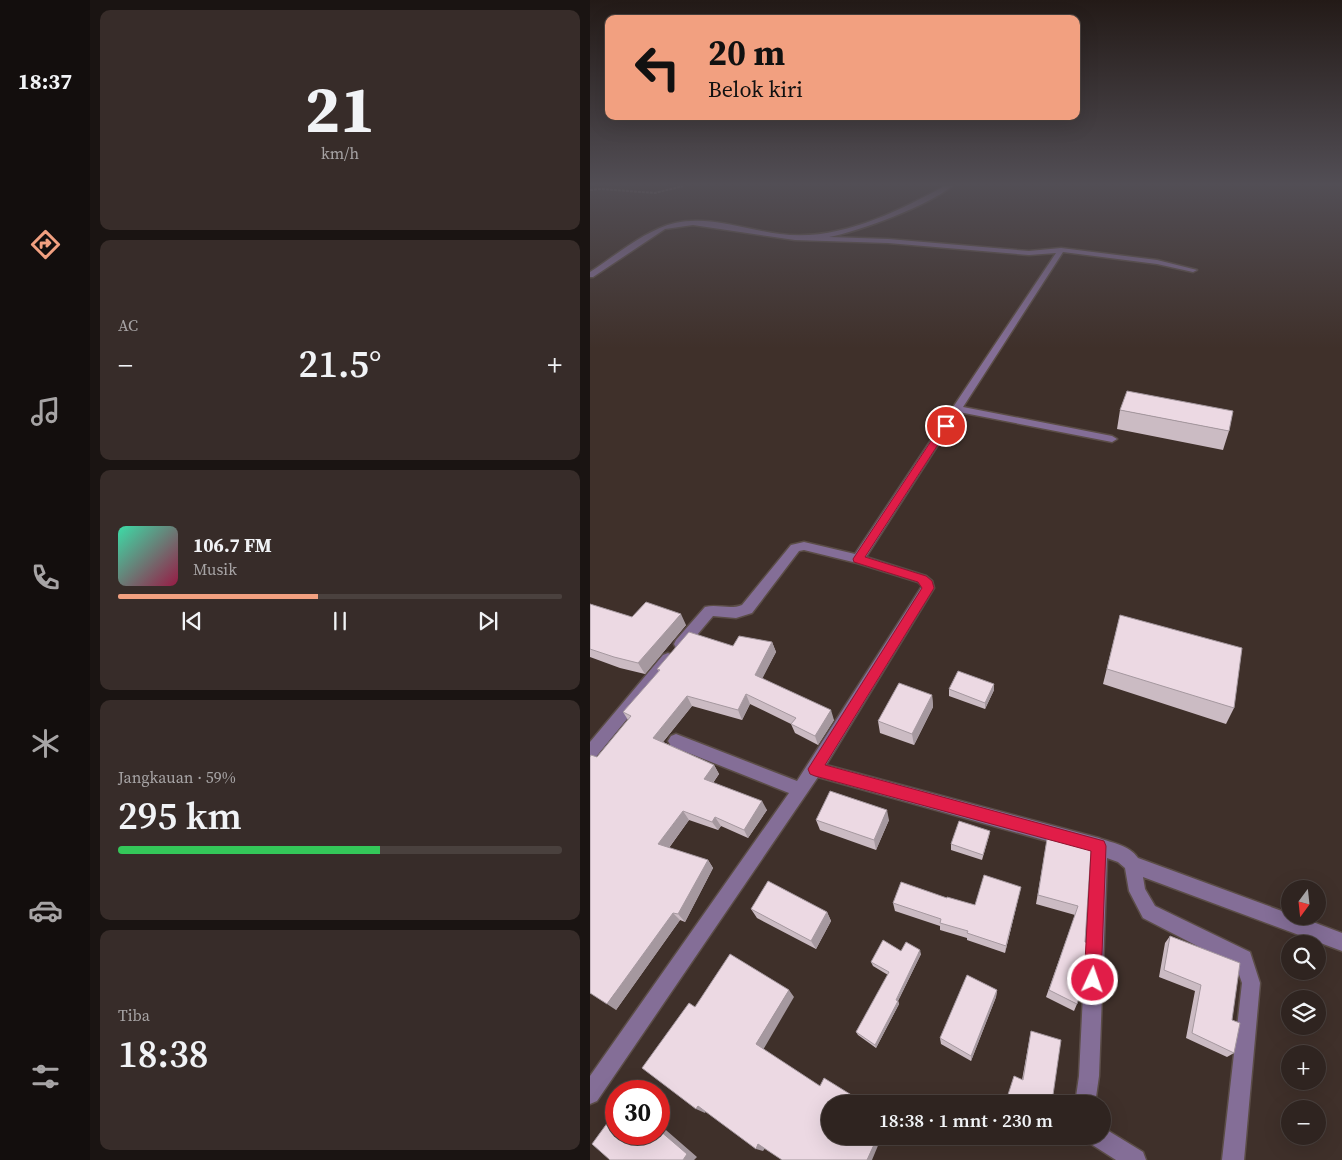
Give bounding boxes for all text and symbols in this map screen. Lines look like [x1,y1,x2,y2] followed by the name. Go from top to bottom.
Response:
[708,29,785,77] text: 20 m
[625,35,690,100] icon: left
[305,65,375,154] text: 21
[18,66,72,96] text: 18:37
[708,74,803,104] text: Belok kiri
[321,142,359,164] text: km/h
[28,227,63,262] icon: directions
[118,314,138,336] text: AC
[298,338,382,390] text: 21.5°
[118,346,133,384] text: −
[547,346,562,384] text: +
[28,394,63,429] icon: music
[925,405,967,447] pin
[932,412,960,440] icon: arrive
[193,532,272,558] text: 106.7 FM
[193,558,237,580] text: Musik
[28,560,63,595] icon: phone
[178,607,206,635] icon: previous
[326,607,354,635] icon: pause
[474,607,502,635] icon: next
[28,726,63,761] icon: climate
[118,766,236,788] text: Jangkauan · 59%
[118,790,242,842] text: 295 km
[1281,880,1326,925] north arrow
[1281,880,1326,1145] map controls
[28,893,63,928] icon: car
[1281,935,1326,980] button: search
[1066,953,1118,1005] position arrow
[1281,990,1326,1035] button: layers
[118,1004,150,1026] text: Tiba
[118,1028,208,1080] text: 18:38
[1281,1045,1326,1090] button: +
[28,1059,63,1094] icon: filters
[605,1080,670,1145] speed limit sign: 30
[1281,1100,1326,1145] button: −
[879,1107,1053,1133] text: 18:38 · 1 mnt · 230 m

